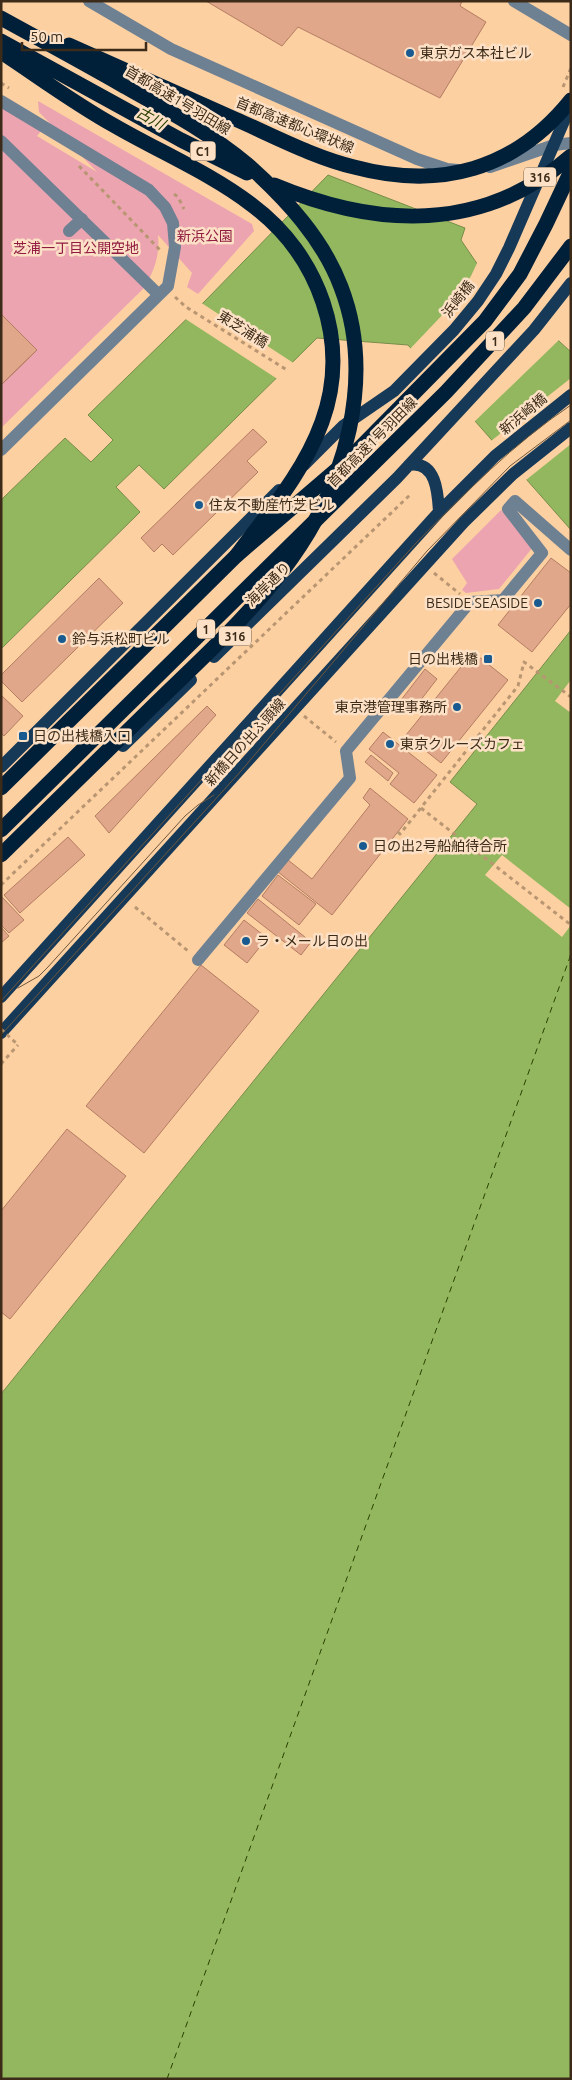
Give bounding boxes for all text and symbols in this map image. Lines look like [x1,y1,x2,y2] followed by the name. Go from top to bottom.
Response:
[22,20,146,52] scale bar
[30,28,63,45] text: 50 m
[420,45,532,61] place label: 東京ガス本社ビル
[404,47,416,59] marker: 東京ガス本社ビル
[122,62,234,138] street label: 首都高速1号羽田線
[234,94,356,156] street label: 首都高速都心環状線
[134,103,170,134] water label: 古川
[190,142,216,160] road number: C1
[524,168,556,186] road number: 316
[177,228,233,244] park label: 新浜公園
[13,240,139,256] park label: 芝浦一丁目公開空地
[439,278,477,320] street label: 浜崎橋
[215,307,271,351] street label: 東芝浦橋
[486,332,504,351] road number: 1
[496,390,550,438] street label: 新浜崎橋
[324,394,420,490] street label: 首都高速1号羽田線
[209,497,335,513] place label: 住友不動産竹芝ビル
[193,499,205,511] marker: 住友不動産竹芝ビル
[242,559,294,609] street label: 海岸通り
[426,595,528,611] place label: BESIDE SEASIDE
[532,597,544,609] marker: BESIDE SEASIDE
[197,620,215,638] road number: 1
[219,626,251,646] road number: 316
[72,631,170,647] place label: 鈴与浜松町ビル
[56,633,68,645] marker: 鈴与浜松町ビル
[408,651,478,667] place label: 日の出桟橋
[482,653,494,665] marker: 日の出桟橋
[202,695,288,789] street label: 新橋日の出ふ頭線
[335,699,447,715] place label: 東京港管理事務所
[451,701,463,713] marker: 東京港管理事務所
[33,728,131,744] place label: 日の出桟橋入口
[17,730,29,742] marker: 日の出桟橋入口
[400,736,525,752] place label: 東京クルーズカフェ
[384,738,396,750] marker: 東京クルーズカフェ
[373,838,507,854] place label: 日の出2号船舶待合所
[357,840,369,852] marker: 日の出2号船舶待合所
[256,933,368,949] place label: ラ・メール日の出
[240,935,252,947] marker: ラ・メール日の出

